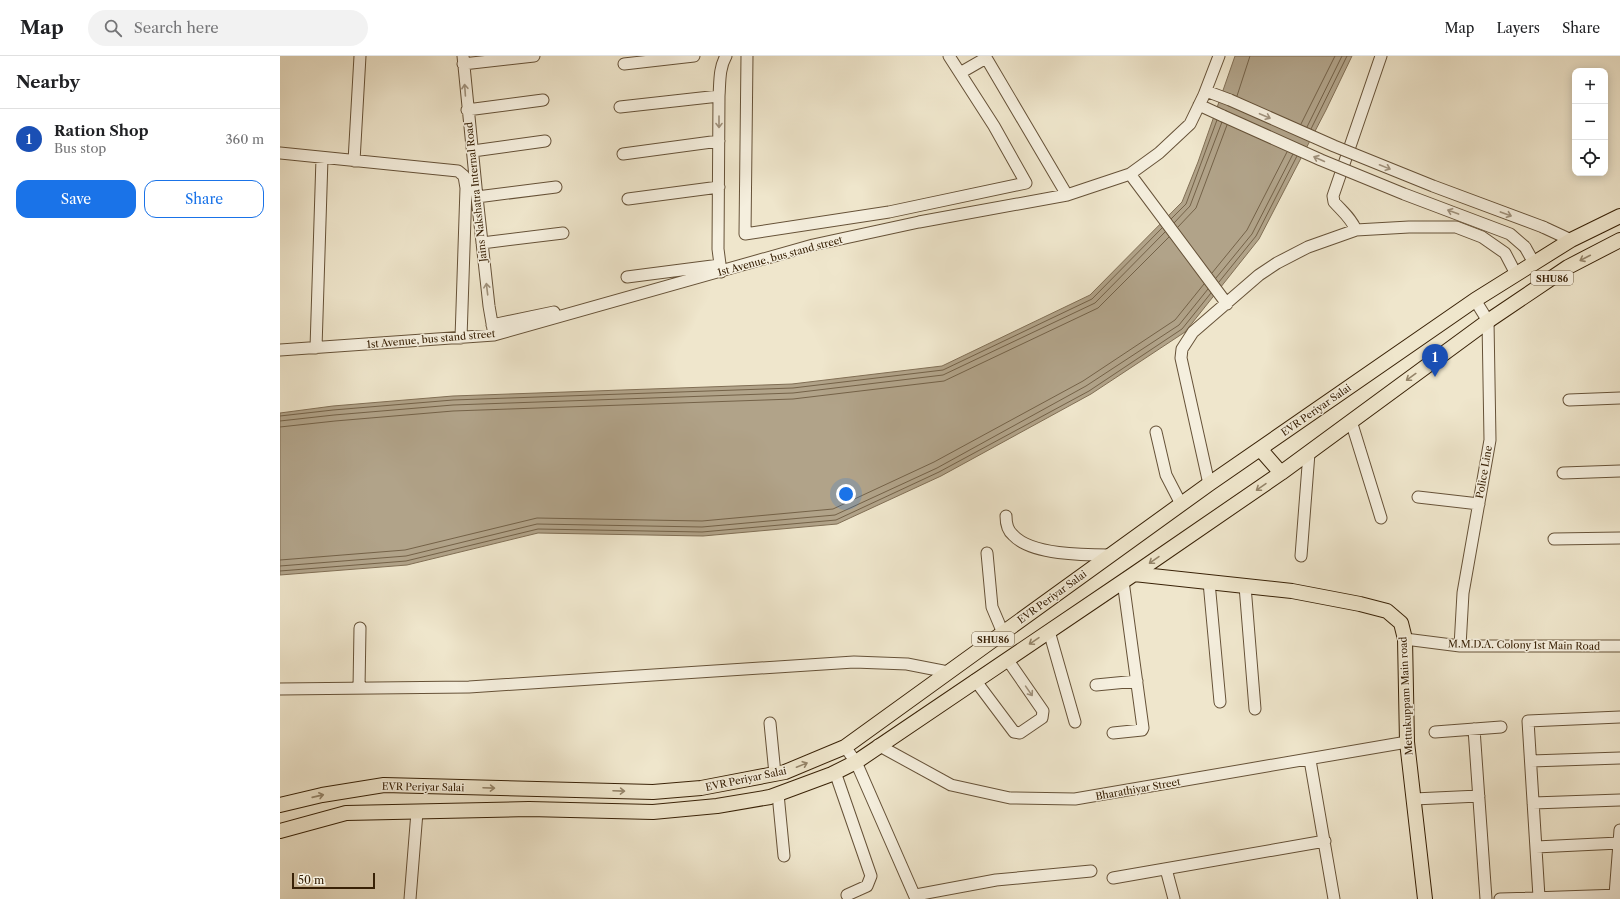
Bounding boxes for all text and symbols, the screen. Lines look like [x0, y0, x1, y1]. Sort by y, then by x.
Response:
search box [88, 10, 368, 46]
text: Map [20, 16, 64, 39]
icon: search [102, 17, 124, 39]
text: Search here [134, 18, 219, 37]
text: Map [1444, 19, 1474, 37]
text: Layers [1496, 19, 1540, 37]
text: Share [1562, 19, 1600, 37]
map controls [1572, 68, 1608, 176]
button: + [1572, 68, 1608, 104]
text: Nearby [16, 72, 80, 92]
one-way arrow [462, 84, 469, 97]
button: − [1572, 104, 1608, 140]
one-way arrow [1259, 113, 1271, 120]
one-way arrow [715, 115, 723, 128]
text: Ration Shop [54, 121, 149, 140]
street label: Jains Nakshatra Internal Road [462, 121, 490, 265]
text: 1 [26, 131, 32, 147]
text: 360 m [225, 131, 264, 147]
text: Bus stop [54, 140, 106, 156]
button: locate [1572, 140, 1608, 176]
one-way arrow [1313, 155, 1325, 162]
one-way arrow [1378, 164, 1390, 171]
button: Save [16, 180, 136, 218]
button: Share [144, 180, 264, 218]
one-way arrow [1447, 208, 1459, 216]
one-way arrow [1500, 210, 1512, 218]
street label: 1st Avenue, bus stand street [716, 233, 844, 279]
one-way arrow [1580, 255, 1592, 262]
road number: SHU86 [1531, 271, 1573, 285]
one-way arrow [484, 283, 491, 296]
street label: 1st Avenue, bus stand street [366, 327, 496, 351]
pin: 1 [1422, 344, 1448, 377]
one-way arrow [1406, 373, 1417, 381]
street label: EVR Periyar Salai [1278, 381, 1354, 439]
street label: Police Line [1473, 444, 1495, 499]
one-way arrow [1256, 483, 1267, 491]
your location [836, 484, 856, 504]
one-way arrow [1149, 556, 1160, 564]
street label: EVR Periyar Salai [1015, 567, 1089, 627]
road number: SHU86 [972, 632, 1014, 646]
one-way arrow [1029, 636, 1040, 645]
street label: Mettukuppam Main road [1396, 636, 1416, 756]
street label: M.M.D.A. Colony 1st Main Road [1448, 637, 1600, 653]
one-way arrow [1025, 685, 1033, 696]
one-way arrow [795, 761, 807, 769]
street label: EVR Periyar Salai [704, 764, 788, 794]
street label: Bharathiyar Street [1094, 775, 1182, 803]
street label: EVR Periyar Salai [382, 780, 464, 794]
one-way arrow [482, 784, 495, 792]
one-way arrow [612, 787, 625, 795]
one-way arrow [311, 792, 324, 800]
scale bar [292, 871, 375, 890]
text: 50 m [298, 873, 324, 887]

